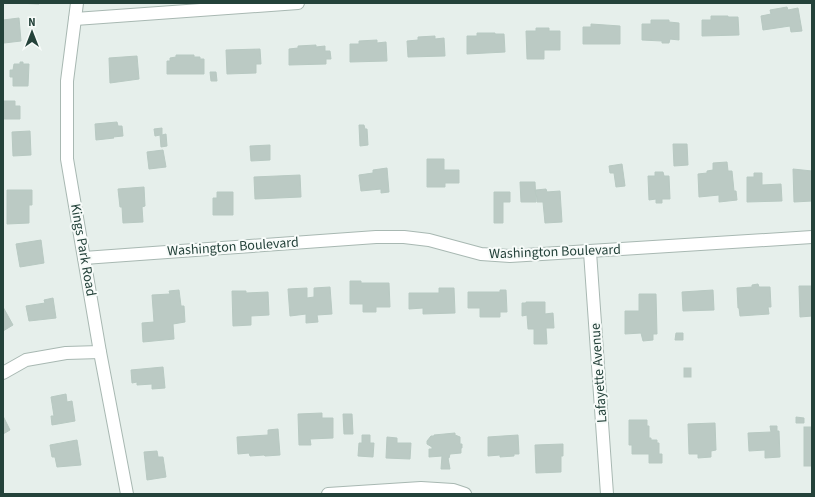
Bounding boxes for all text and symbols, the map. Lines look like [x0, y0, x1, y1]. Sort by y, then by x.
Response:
north arrow [12, 12, 52, 52]
text: N [28, 15, 36, 30]
street label: Kings Park Road [65, 202, 101, 298]
street label: Washington Boulevard [167, 232, 299, 262]
street label: Washington Boulevard [489, 240, 621, 264]
street label: Lafayette Avenue [586, 322, 612, 424]

